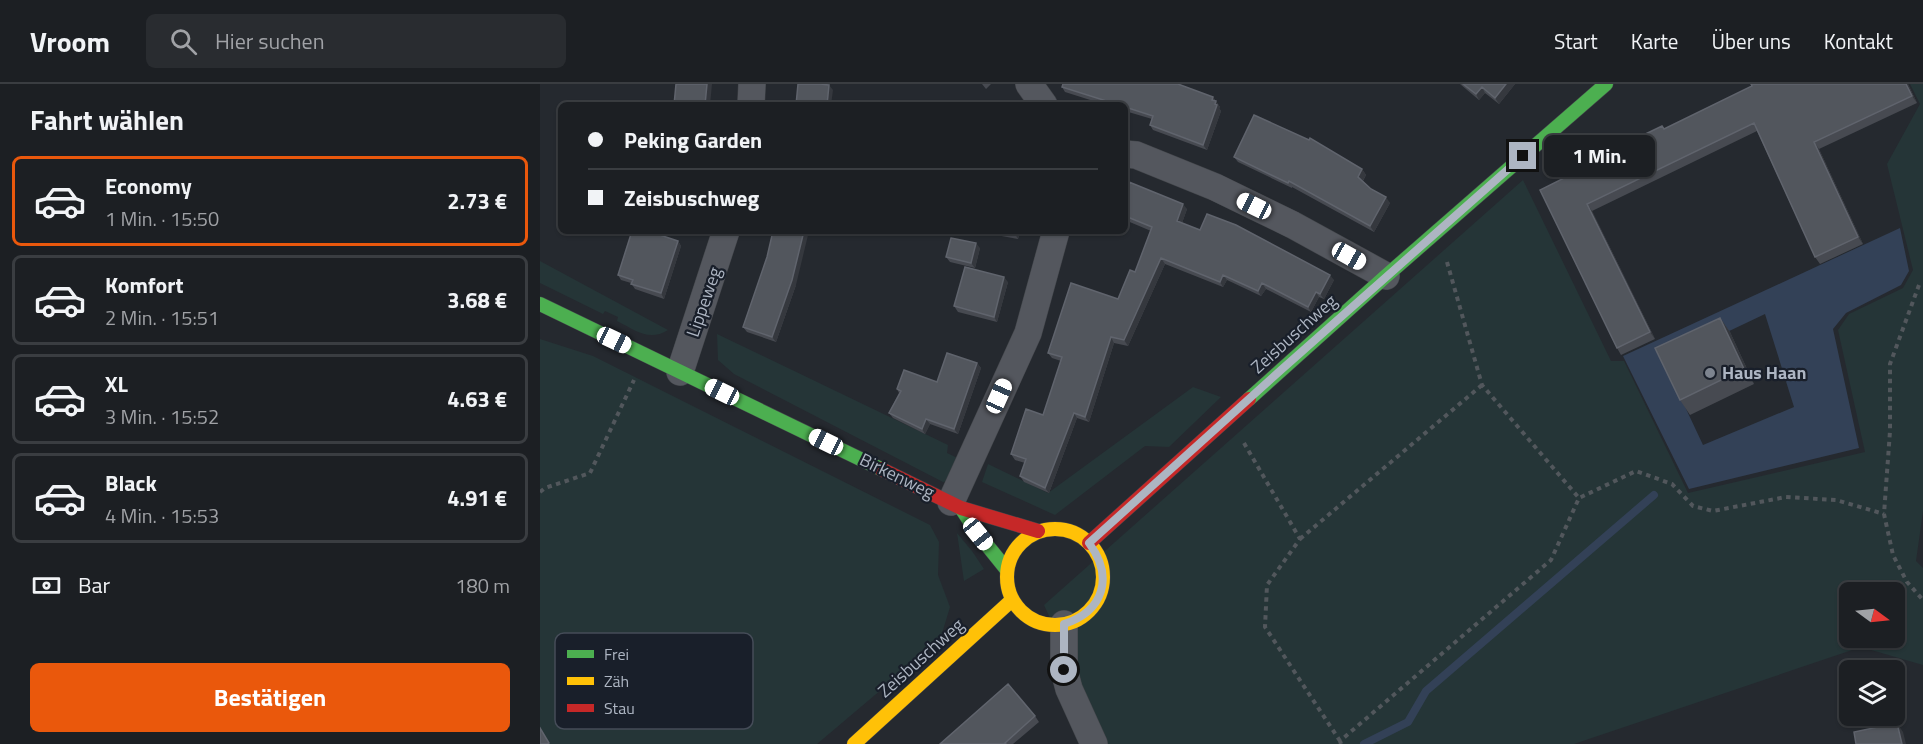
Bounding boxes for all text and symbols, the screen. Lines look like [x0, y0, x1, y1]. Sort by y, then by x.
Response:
search box [146, 14, 566, 68]
text: Vroom [30, 20, 110, 63]
text: Hier suchen [215, 24, 324, 58]
icon: search [167, 25, 200, 58]
text: Start [1554, 25, 1598, 57]
text: Karte [1631, 25, 1678, 57]
text: Über uns [1711, 25, 1791, 57]
text: Kontakt [1824, 25, 1893, 57]
text: Fahrt wählen [30, 99, 184, 140]
text: Peking Garden [624, 123, 762, 157]
callout: 1 Min. [1544, 135, 1655, 177]
text: 1 Min. [1572, 140, 1627, 171]
route end [1509, 142, 1536, 169]
text: Economy [105, 169, 192, 203]
icon: car [33, 174, 87, 228]
text: Zeisbuschweg [624, 181, 759, 215]
text: 2.73 € [447, 184, 507, 218]
car [1234, 190, 1274, 222]
text: 1 Min. · 15:50 [105, 203, 219, 234]
car [1329, 239, 1369, 273]
street label: Lippeweg [679, 263, 728, 341]
text: Komfort [105, 268, 184, 302]
icon: car [33, 273, 87, 327]
text: 3.68 € [447, 283, 507, 317]
street label: Zeisbuschweg [1245, 288, 1343, 380]
text: 2 Min. · 15:51 [105, 302, 219, 333]
car [594, 324, 634, 356]
place label: Haus Haan [1722, 359, 1806, 386]
marker: Haus Haan [1703, 366, 1717, 380]
text: XL [105, 367, 128, 401]
icon: car [33, 372, 87, 426]
car [702, 376, 742, 408]
car [983, 376, 1015, 416]
text: 4.63 € [447, 382, 507, 416]
text: 3 Min. · 15:52 [105, 401, 219, 432]
car [806, 426, 846, 458]
street label: Birkenweg [855, 446, 939, 505]
text: Black [105, 466, 157, 500]
icon: car [33, 471, 87, 525]
text: 4.91 € [447, 481, 507, 515]
text: 4 Min. · 15:53 [105, 500, 219, 531]
car [960, 514, 996, 554]
text: Bar [78, 568, 110, 602]
icon: cash [30, 569, 63, 602]
text: 180 m [455, 570, 510, 601]
north arrow [1839, 582, 1905, 648]
map controls [1839, 582, 1905, 726]
street label: Zeisbuschweg [872, 612, 970, 704]
legend [555, 633, 753, 729]
text: Frei [604, 642, 629, 666]
route start [1050, 656, 1077, 683]
button: layers [1839, 660, 1905, 726]
button: Bestätigen [30, 663, 510, 732]
text: Zäh [604, 669, 629, 693]
text: Stau [604, 696, 635, 720]

